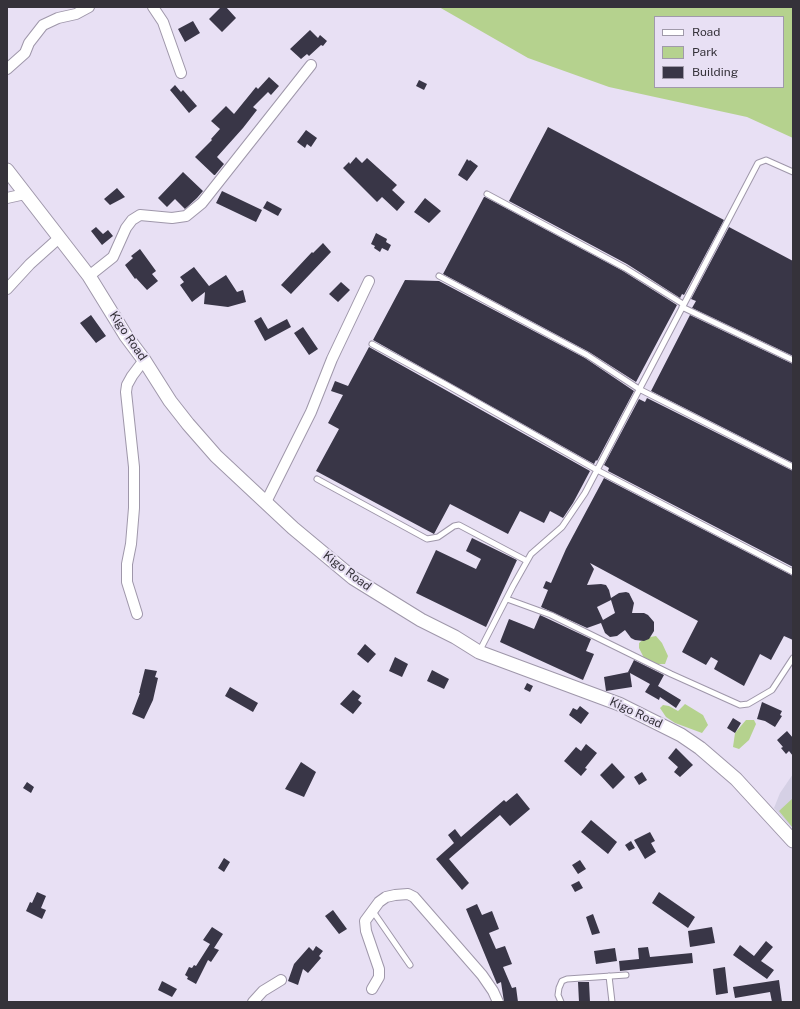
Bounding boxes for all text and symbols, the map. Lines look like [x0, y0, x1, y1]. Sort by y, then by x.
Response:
legend [654, 16, 784, 88]
text: Road [692, 25, 720, 39]
text: Park [692, 45, 718, 59]
text: Building [692, 65, 738, 79]
street label: Kigo Road [106, 309, 150, 363]
street label: Kigo Road [320, 548, 374, 594]
street label: Kigo Road [607, 695, 665, 731]

